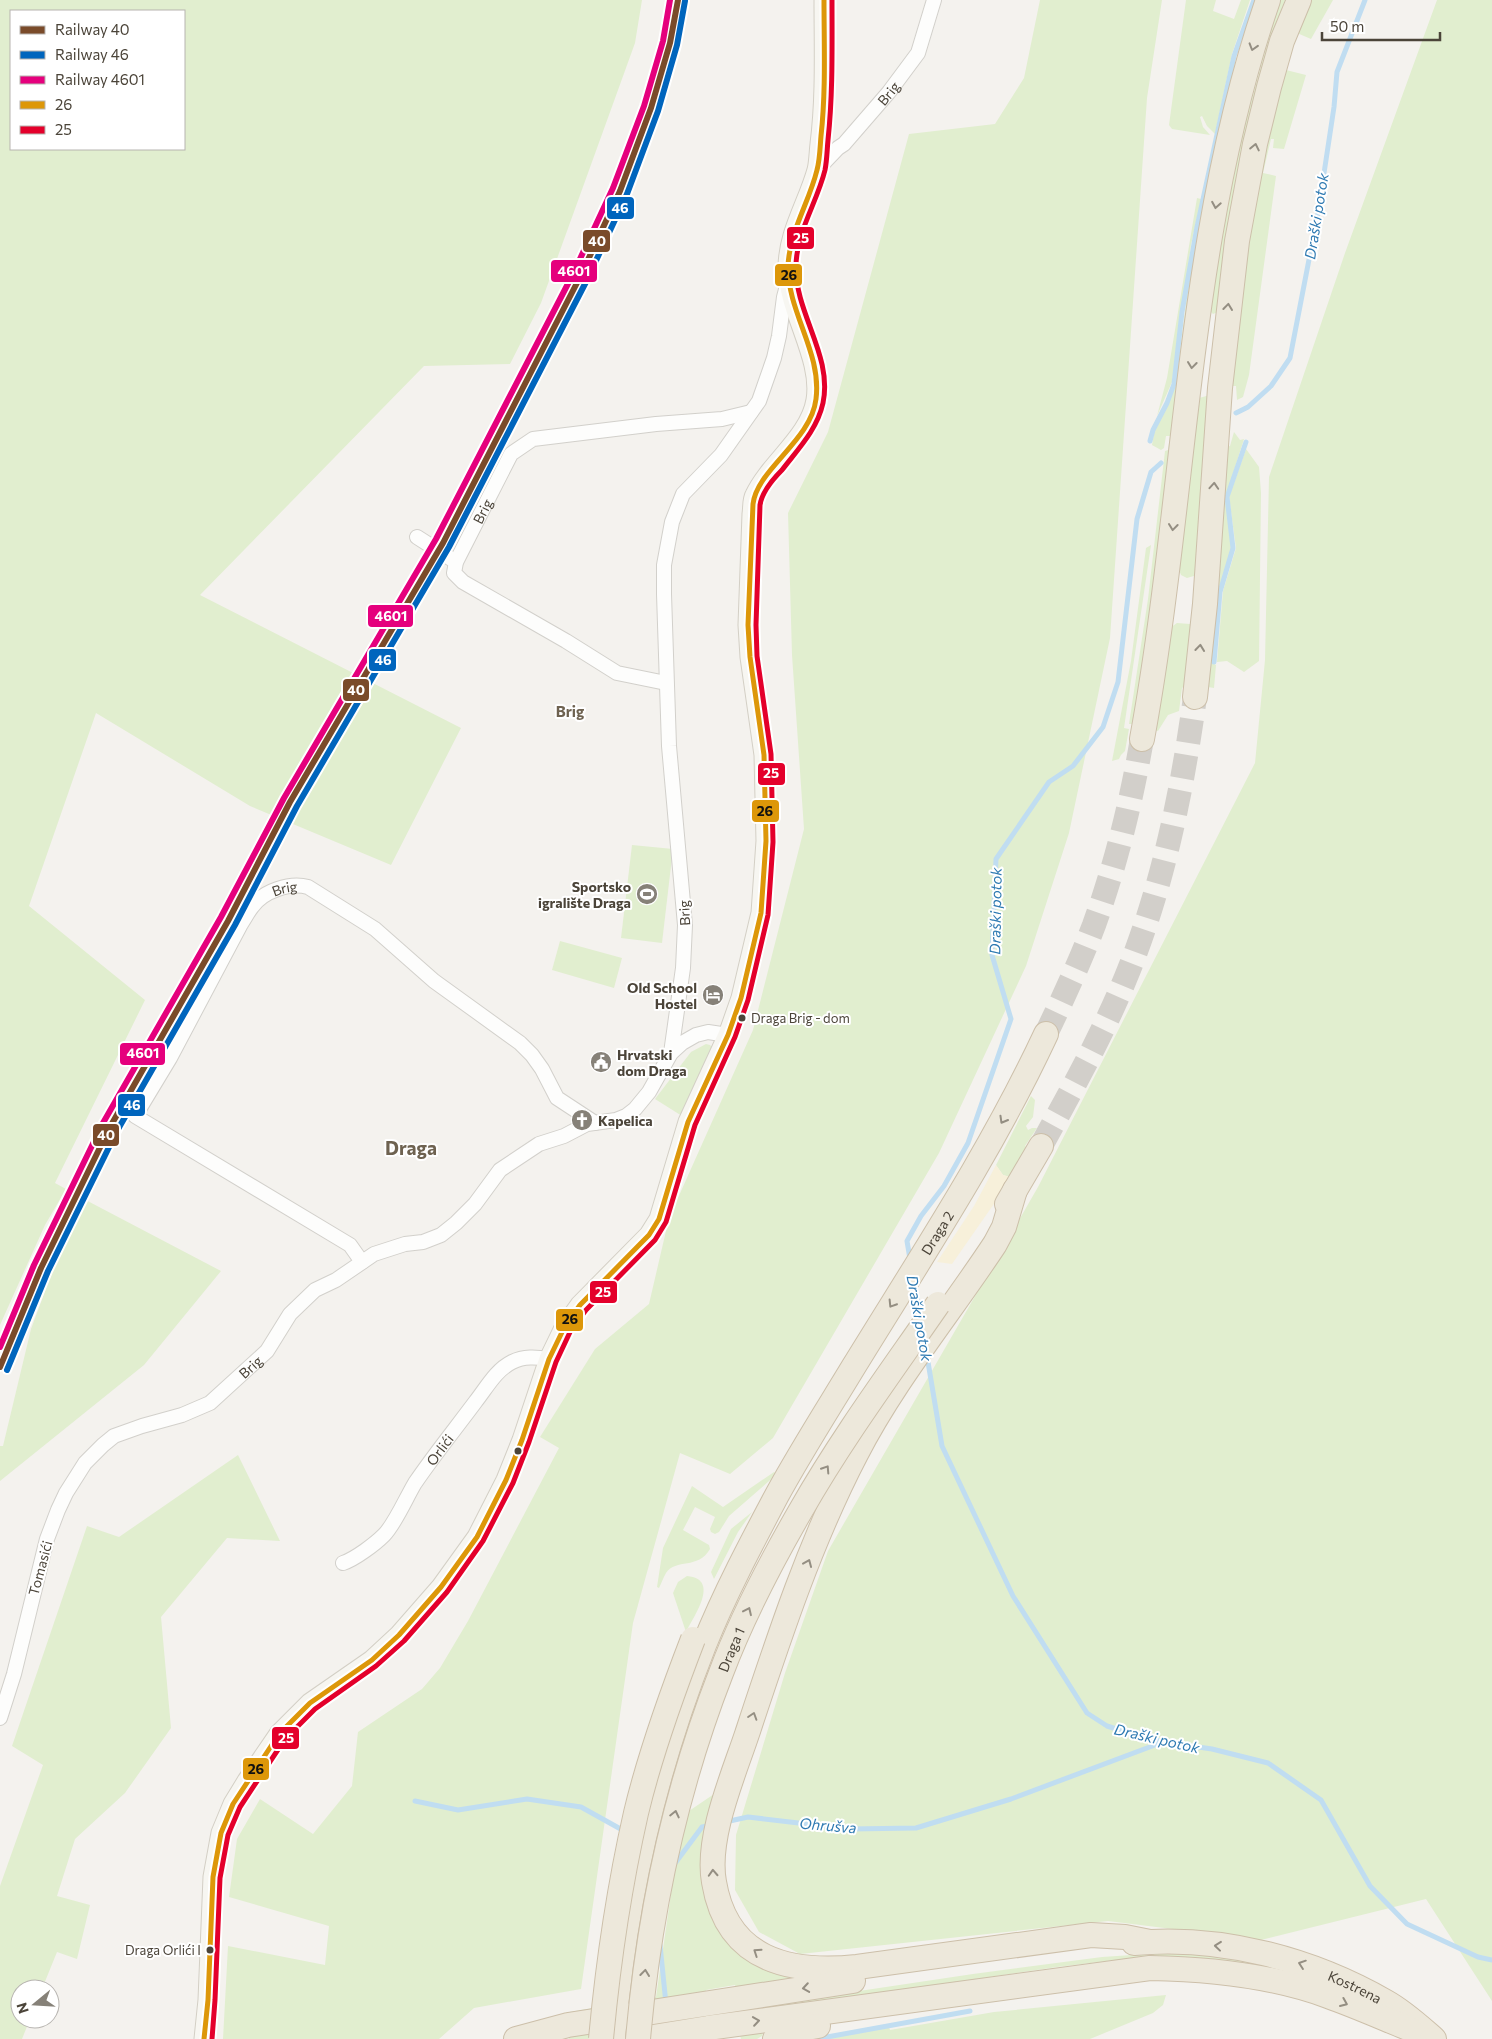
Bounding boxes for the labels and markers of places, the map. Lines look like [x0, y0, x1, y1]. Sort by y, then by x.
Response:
place label: Sportsko igralište Draga [538, 878, 631, 911]
sports icon: Sportsko igralište Draga [635, 882, 659, 906]
place label: Old School Hostel [627, 979, 697, 1012]
hotel icon: Old School Hostel [701, 983, 725, 1007]
place label: Draga Brig - dom [751, 1010, 850, 1026]
marker: Draga Brig - dom [737, 1013, 747, 1023]
place label: Hrvatski dom Draga [617, 1046, 687, 1079]
public building icon: Hrvatski dom Draga [589, 1050, 613, 1074]
church icon: Kapelica [570, 1108, 594, 1132]
place label: Kapelica [598, 1112, 653, 1129]
unlabelled marker [513, 1446, 523, 1456]
place label: Draga Orlići I [125, 1942, 201, 1958]
marker: Draga Orlići I [205, 1945, 215, 1955]

